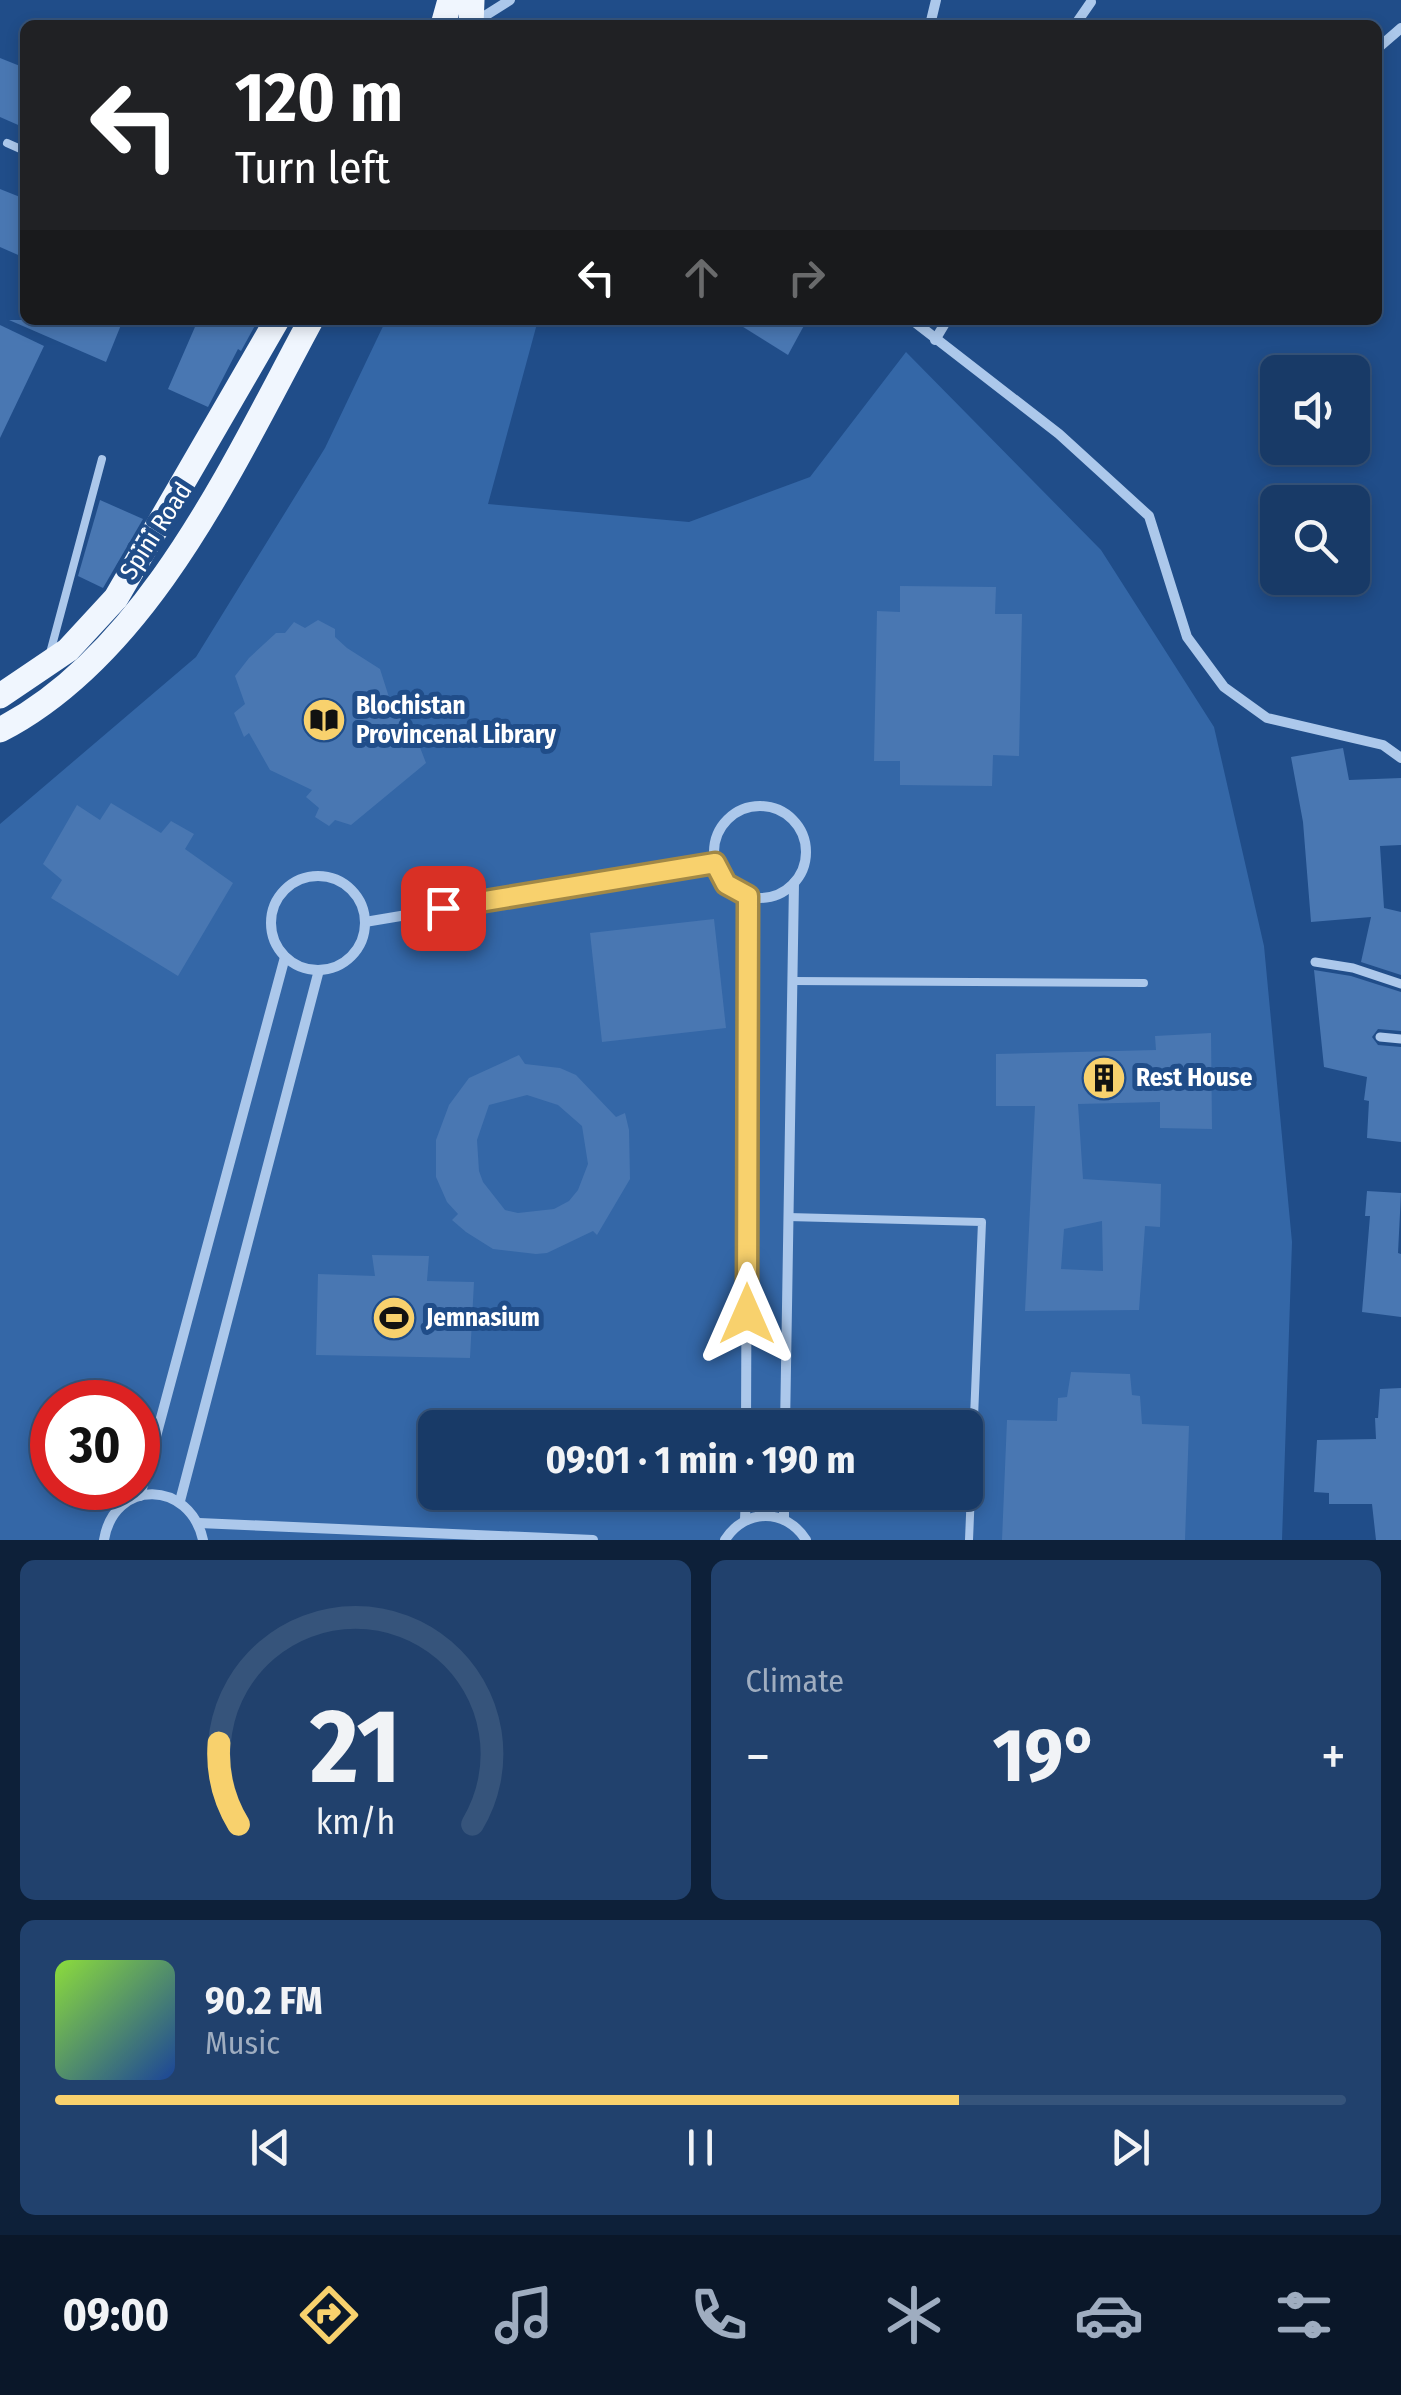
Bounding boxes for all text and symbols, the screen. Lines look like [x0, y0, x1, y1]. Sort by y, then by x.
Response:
text: 120 m [235, 56, 403, 140]
icon: left [70, 60, 200, 190]
text: Turn left [235, 141, 390, 195]
icon: left [569, 250, 624, 305]
icon: ahead [674, 250, 729, 305]
icon: right [779, 250, 834, 305]
map controls [1260, 355, 1370, 595]
button: sound [1260, 355, 1370, 465]
street label: Spini Road [114, 477, 198, 585]
button: search [1260, 485, 1370, 595]
place label: Blochistan Provincenal Library [356, 691, 557, 750]
library icon: Blochistan Provincenal Library [301, 697, 347, 743]
pin [401, 866, 486, 951]
icon: arrive [416, 881, 471, 936]
building icon: Rest House [1081, 1055, 1127, 1101]
place label: Rest House [1136, 1063, 1253, 1093]
position arrow [695, 1262, 799, 1366]
sports icon: Jemnasium [371, 1295, 417, 1341]
place label: Jemnasium [425, 1303, 540, 1333]
speed limit sign: 30 [30, 1380, 160, 1510]
text: 09:01 · 1 min · 190 m [546, 1437, 855, 1483]
text: Climate [746, 1662, 844, 1700]
text: 21 [309, 1685, 400, 1810]
text: 19° [993, 1711, 1098, 1801]
text: − [746, 1724, 770, 1790]
text: + [1321, 1724, 1346, 1790]
text: km/h [315, 1801, 395, 1843]
text: 90.2 FM [205, 1978, 323, 2024]
text: Music [205, 2024, 280, 2062]
icon: previous [243, 2120, 298, 2175]
icon: pause [673, 2120, 728, 2175]
icon: next [1103, 2120, 1158, 2175]
icon: directions [294, 2280, 364, 2350]
icon: music [489, 2280, 559, 2350]
icon: phone [684, 2280, 754, 2350]
icon: climate [879, 2280, 949, 2350]
icon: car [1074, 2280, 1144, 2350]
icon: filters [1269, 2280, 1339, 2350]
text: 09:00 [62, 2288, 169, 2342]

